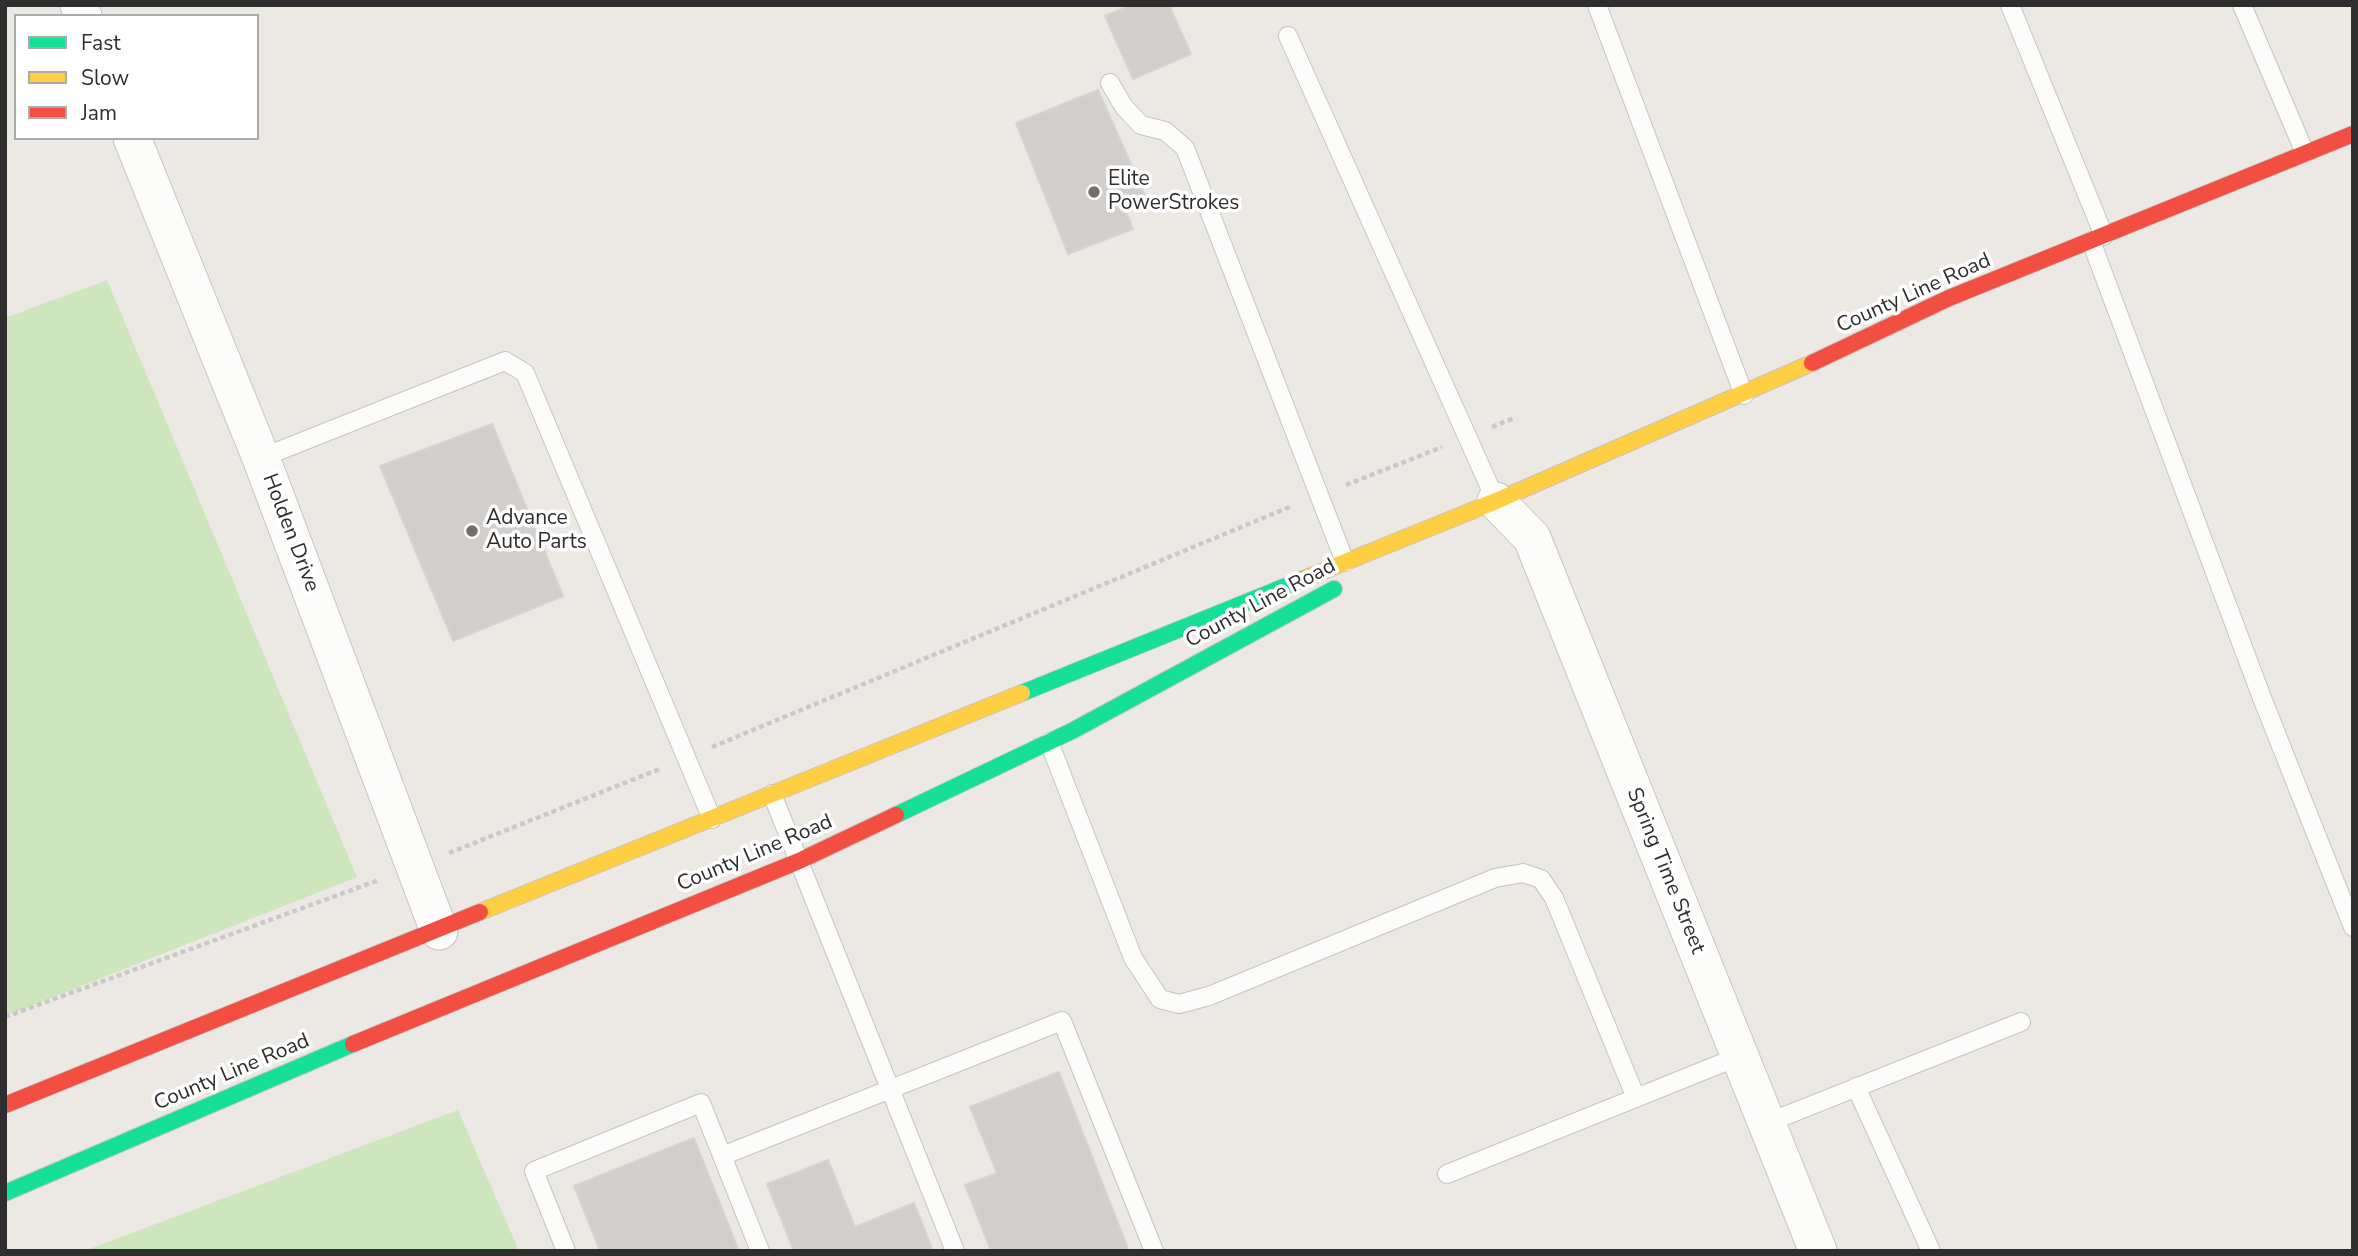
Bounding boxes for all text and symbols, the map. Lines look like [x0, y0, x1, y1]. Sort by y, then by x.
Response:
legend [14, 14, 259, 140]
text: Fast [81, 29, 121, 57]
text: Slow [81, 64, 129, 92]
text: Jam [81, 99, 117, 127]
place label: Elite PowerStrokes [1108, 167, 1239, 217]
marker: Elite PowerStrokes [1086, 184, 1102, 200]
street label: County Line Road [1833, 249, 1995, 339]
street label: Holden Drive [256, 470, 324, 596]
place label: Advance Auto Parts [486, 506, 587, 556]
marker: Advance Auto Parts [464, 523, 480, 539]
street label: County Line Road [1182, 554, 1340, 654]
street label: Spring Time Street [1620, 784, 1710, 958]
street label: County Line Road [674, 810, 836, 898]
street label: County Line Road [151, 1029, 313, 1117]

